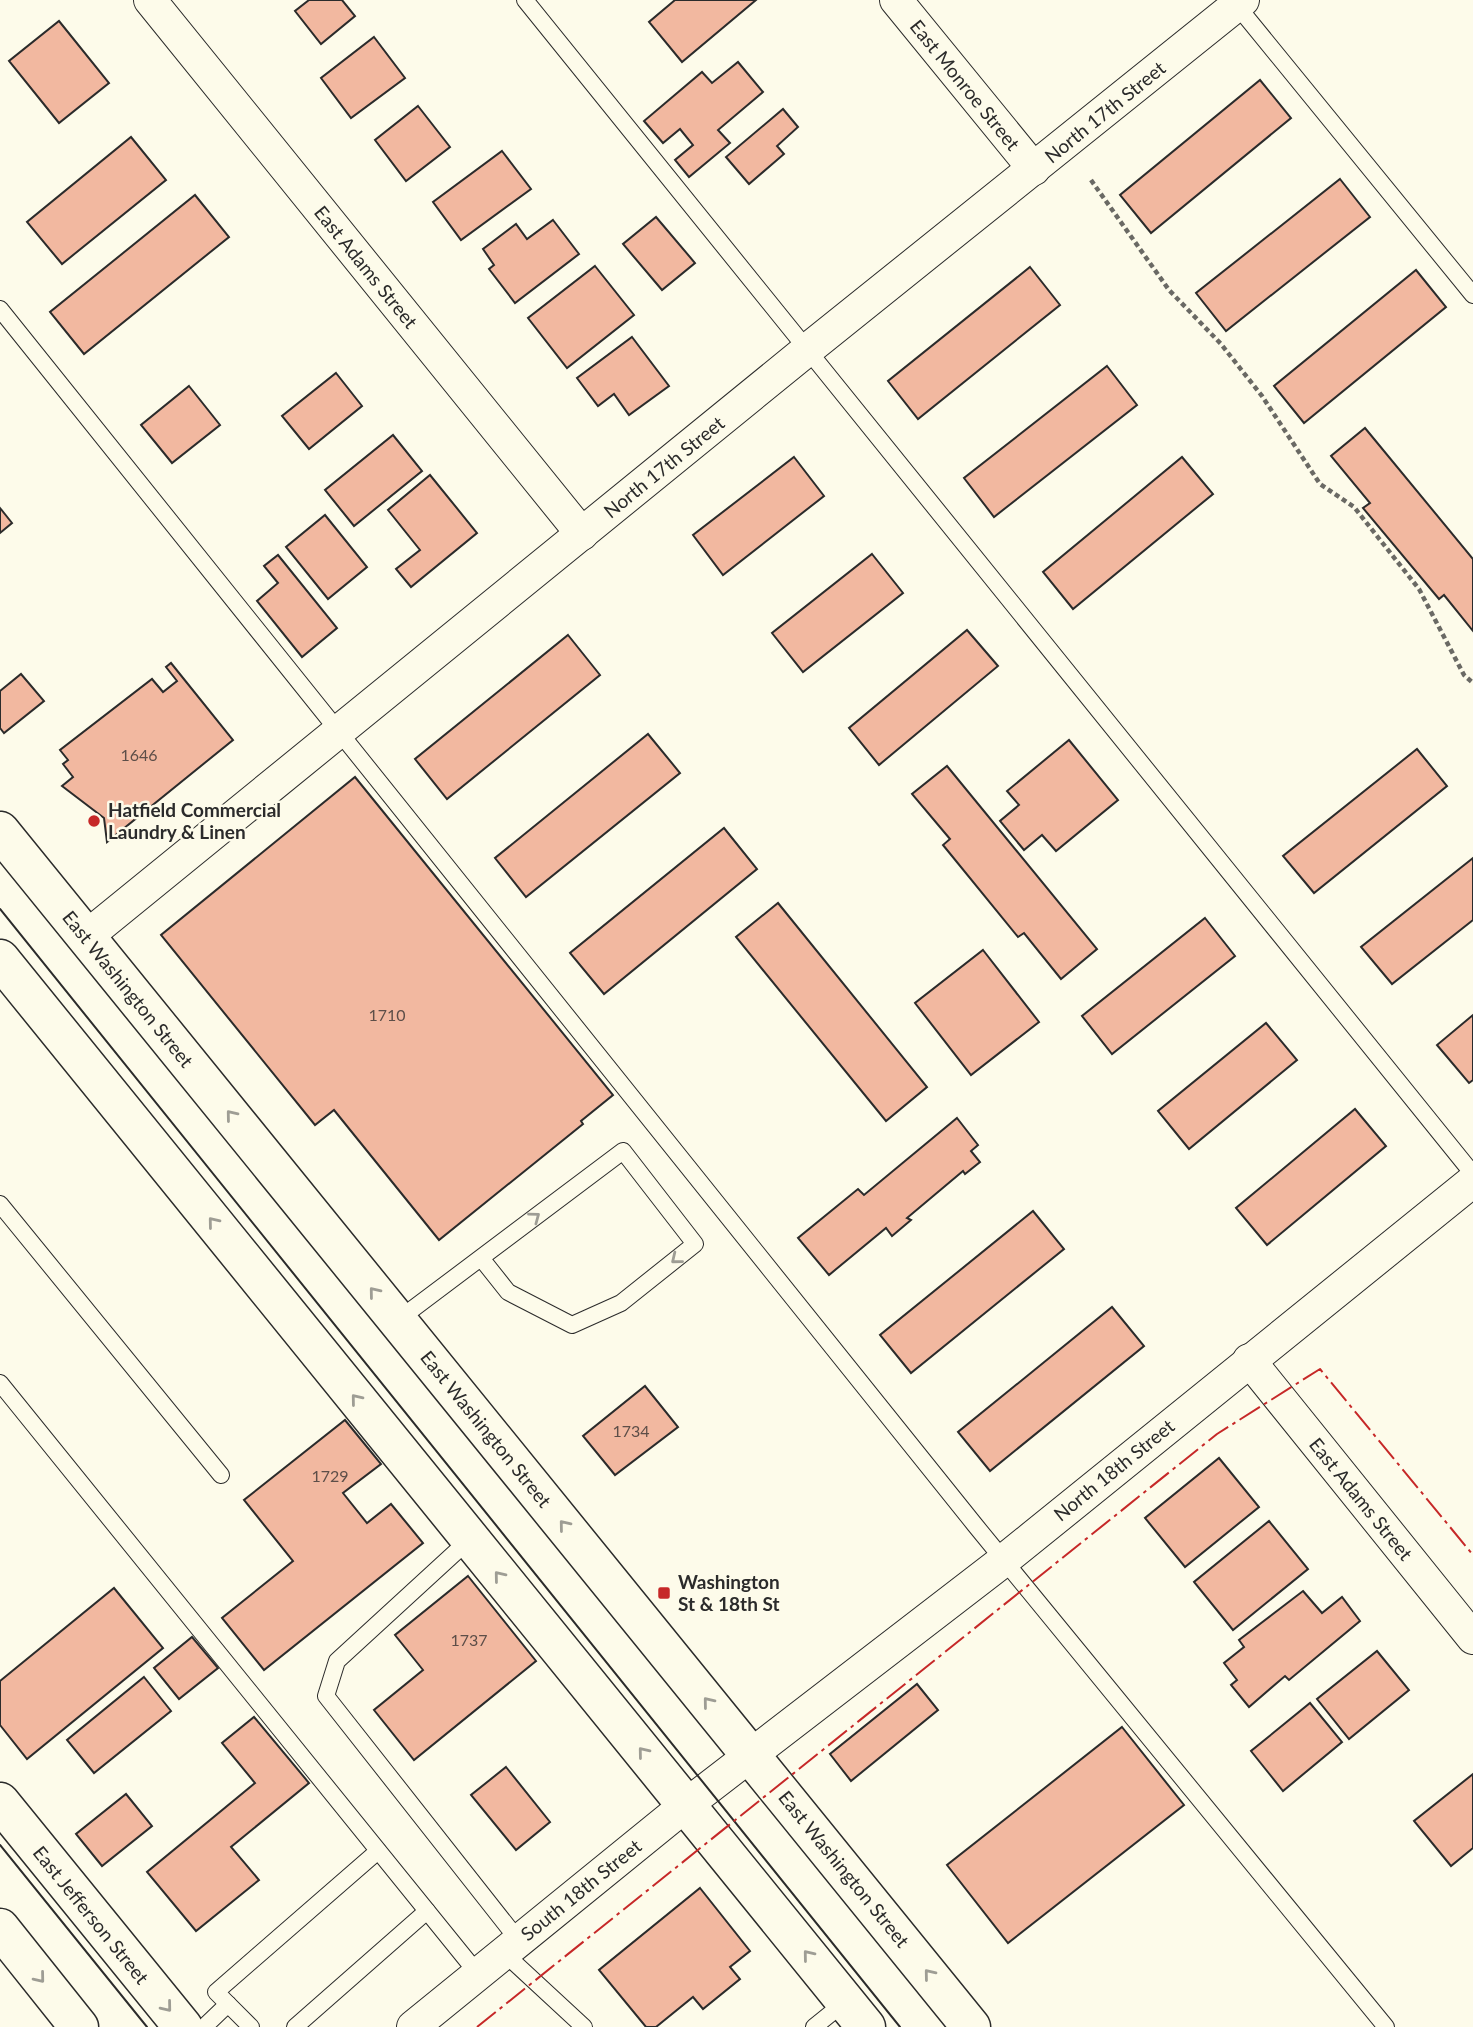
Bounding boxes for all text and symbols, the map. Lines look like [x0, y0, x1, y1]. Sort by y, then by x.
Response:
street label: East Monroe Street [906, 15, 1025, 155]
street label: North 17th Street [1040, 56, 1170, 167]
street label: East Adams Street [310, 201, 423, 333]
street label: North 17th Street [599, 411, 729, 522]
house number: 1646 [120, 745, 158, 764]
place label: Hatfield Commercial Laundry & Linen [108, 798, 281, 843]
marker: Hatfield Commercial Laundry & Linen [86, 813, 102, 829]
street label: East Washington Street [58, 906, 199, 1072]
house number: 1710 [368, 1005, 406, 1024]
one-way arrow [227, 1111, 239, 1124]
one-way arrow [527, 1213, 540, 1225]
one-way arrow [209, 1218, 221, 1231]
one-way arrow [672, 1251, 685, 1263]
one-way arrow [370, 1287, 383, 1299]
street label: East Washington Street [416, 1346, 557, 1512]
one-way arrow [352, 1394, 364, 1407]
street label: North 18th Street [1049, 1414, 1179, 1525]
house number: 1734 [612, 1421, 650, 1440]
street label: East Adams Street [1305, 1433, 1418, 1565]
house number: 1729 [311, 1466, 349, 1485]
one-way arrow [560, 1521, 572, 1534]
place label: Washington St & 18th St [678, 1570, 780, 1615]
one-way arrow [495, 1571, 508, 1583]
marker: Washington St & 18th St [656, 1585, 672, 1601]
house number: 1737 [450, 1630, 488, 1649]
one-way arrow [703, 1697, 716, 1709]
one-way arrow [639, 1747, 652, 1759]
street label: East Washington Street [774, 1786, 915, 1952]
street label: South 18th Street [516, 1834, 646, 1945]
street label: East Jefferson Street [29, 1841, 154, 1989]
one-way arrow [803, 1950, 816, 1962]
one-way arrow [924, 1969, 937, 1981]
one-way arrow [31, 1970, 44, 1982]
one-way arrow [158, 2000, 171, 2012]

